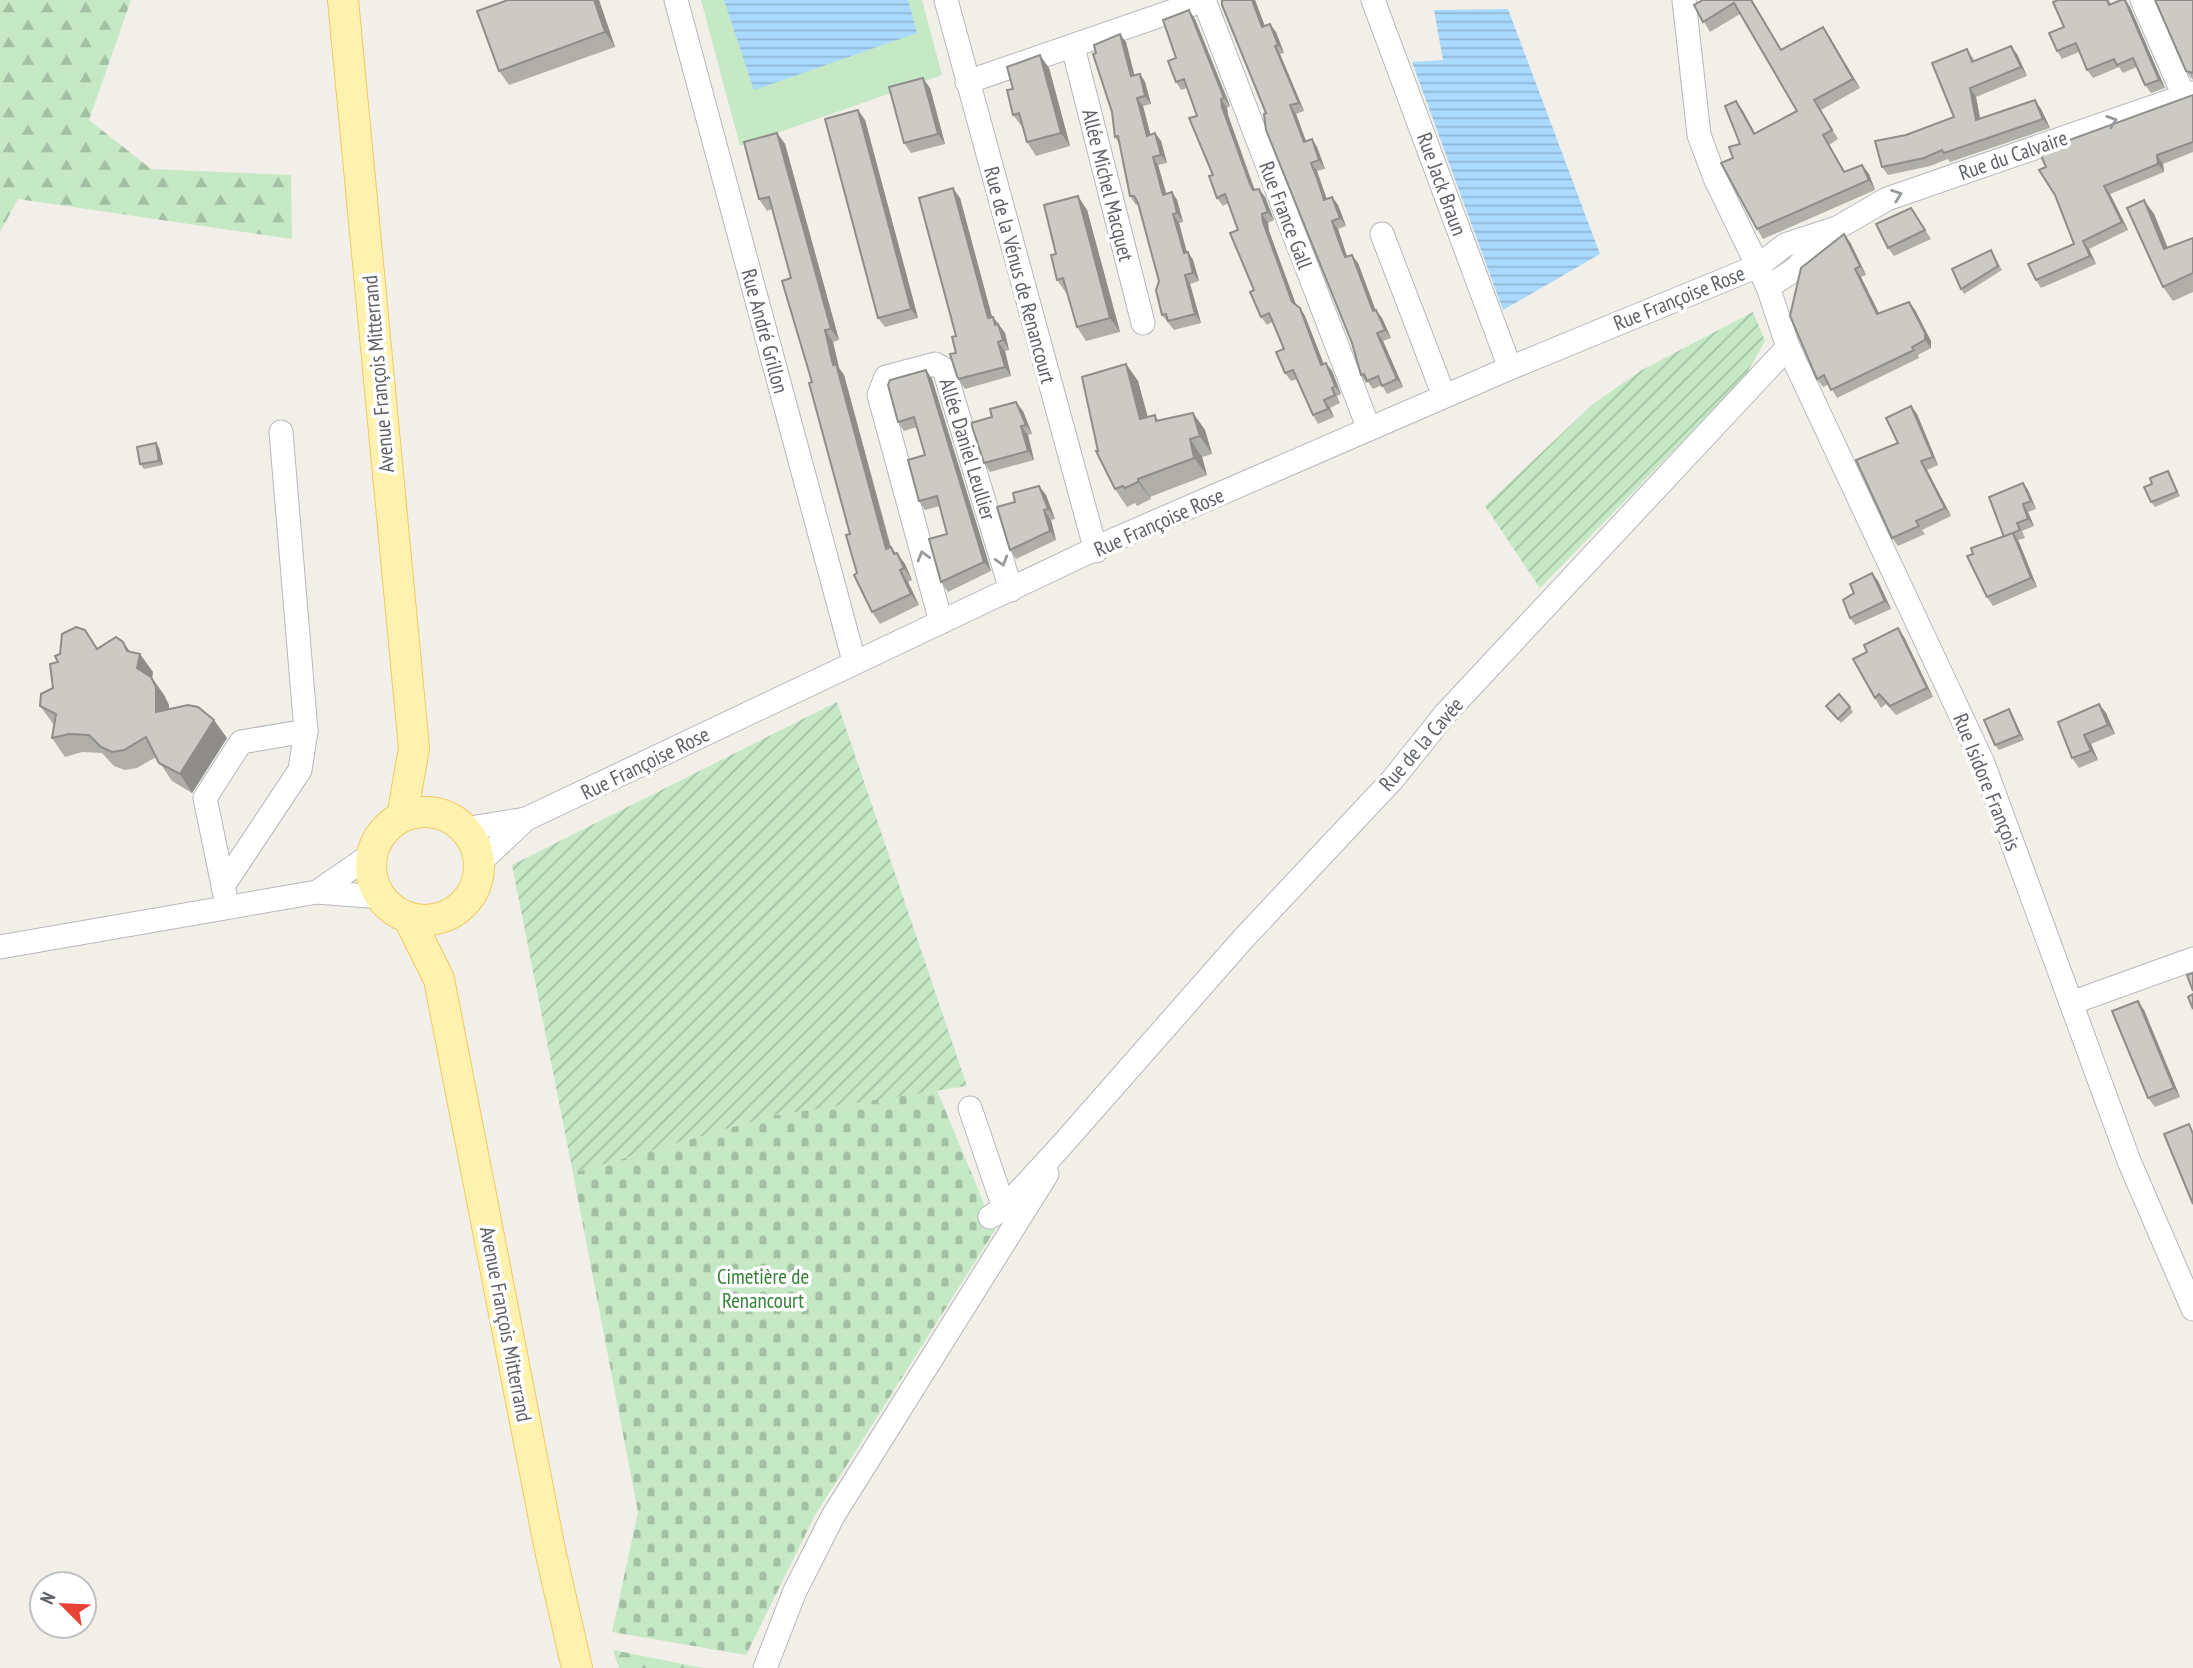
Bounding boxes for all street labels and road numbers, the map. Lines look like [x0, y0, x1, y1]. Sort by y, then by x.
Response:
street label: Allée Michel Macquet [1076, 106, 1140, 264]
street label: Rue du Calvaire [1955, 124, 2071, 186]
street label: Rue Jack Braun [1411, 129, 1473, 239]
street label: Rue France Gall [1253, 157, 1319, 273]
street label: Rue de la Vénus de Renancourt [978, 164, 1062, 387]
street label: Rue Françoise Rose [1609, 259, 1749, 337]
street label: Rue André Grillon [735, 266, 795, 396]
street label: Avenue François Mitterrand [356, 274, 400, 474]
street label: Allée Daniel Leullier [934, 375, 1002, 523]
street label: Rue Françoise Rose [1090, 481, 1228, 563]
street label: Rue de la Cavée [1373, 692, 1469, 796]
street label: Rue Isidore François [1947, 709, 2027, 855]
street label: Rue Françoise Rose [576, 720, 714, 806]
street label: Avenue François Mitterrand [474, 1224, 538, 1424]

